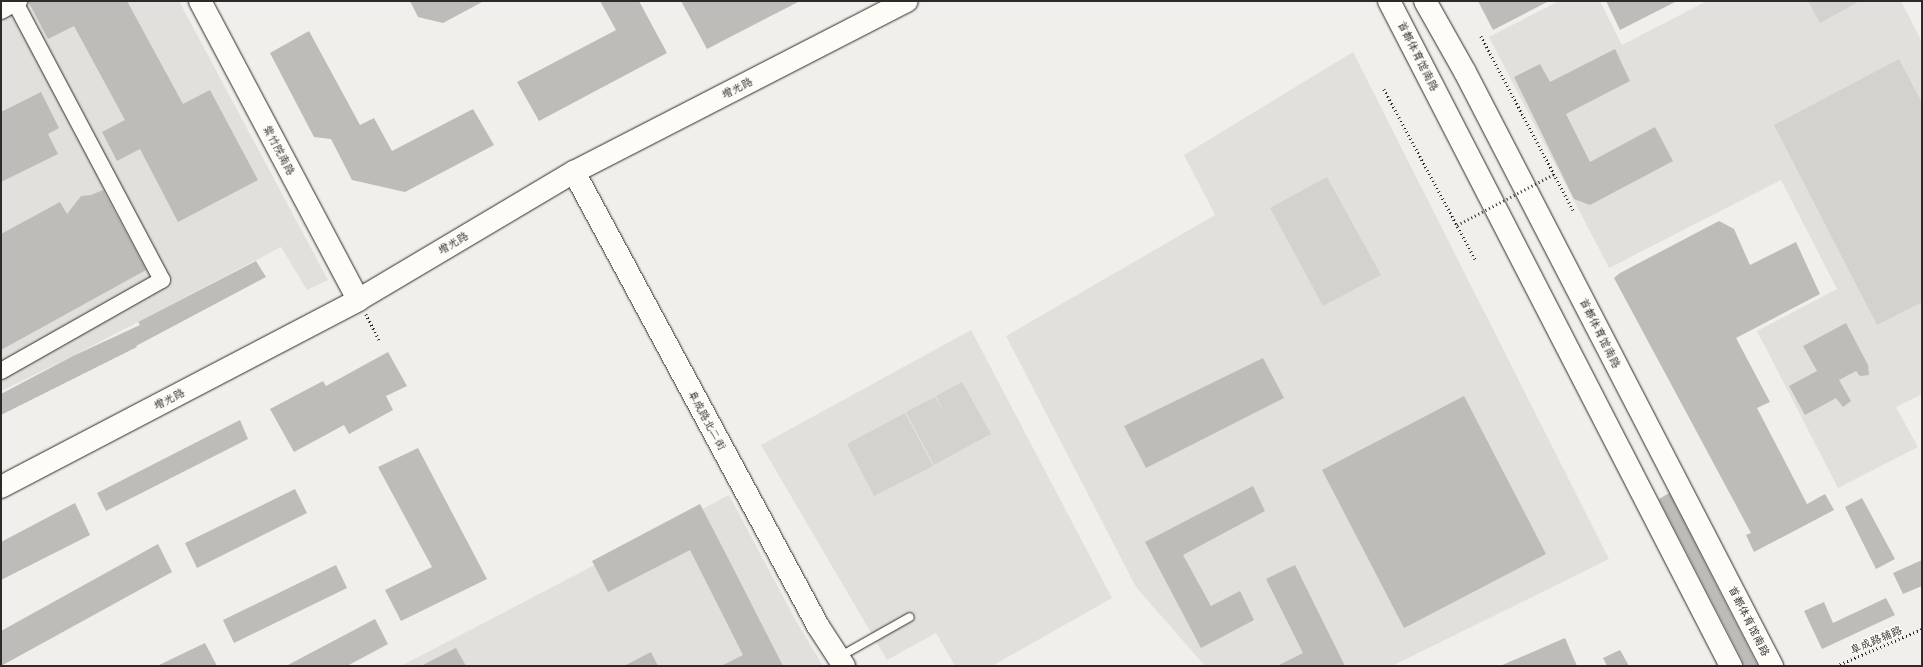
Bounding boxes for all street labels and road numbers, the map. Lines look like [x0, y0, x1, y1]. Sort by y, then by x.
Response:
street label: 首都体育馆南路 [1395, 19, 1441, 93]
street label: 增光路 [719, 75, 755, 101]
street label: 紫竹院南路 [260, 123, 298, 177]
street label: 增光路 [435, 229, 471, 257]
street label: 首都体育馆南路 [1577, 296, 1623, 370]
street label: 增光路 [151, 386, 187, 412]
street label: 阜成路北二街 [685, 388, 729, 452]
street label: 首都体育馆南路 [1726, 584, 1772, 658]
street label: 阜成路辅路 [1848, 623, 1904, 657]

